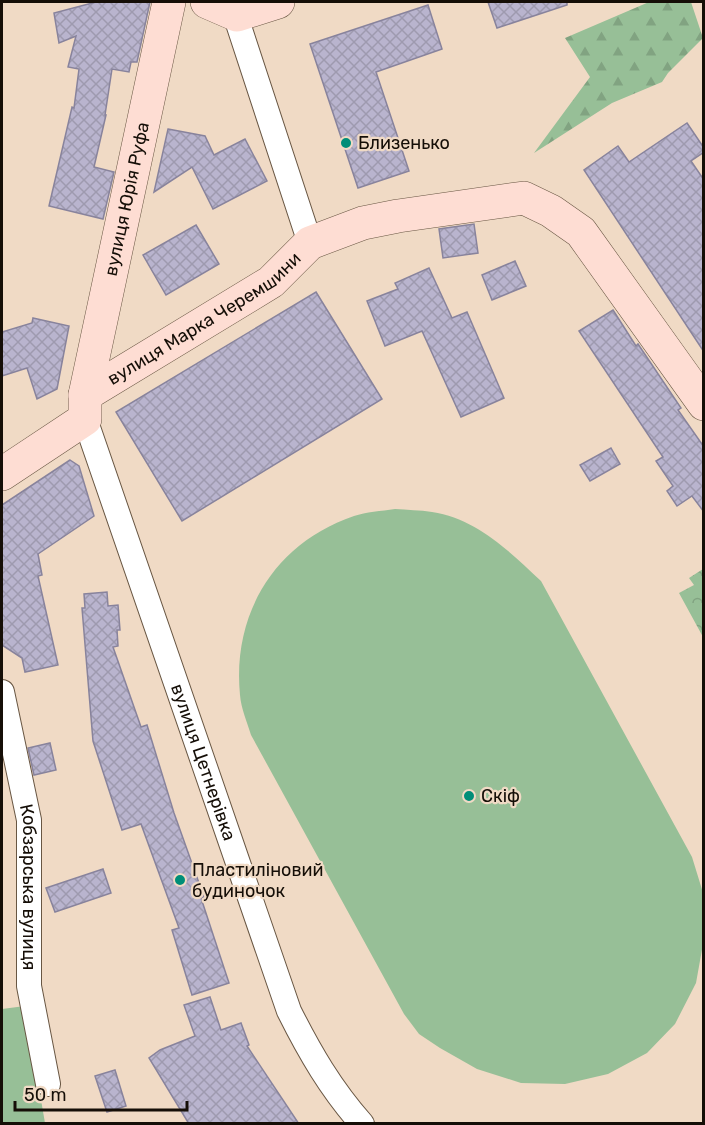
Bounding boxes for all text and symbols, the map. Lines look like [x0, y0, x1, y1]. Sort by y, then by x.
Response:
street label: вулиця Юрія Руфа [100, 120, 154, 278]
place label: Близенько [358, 132, 450, 154]
marker: Близенько [339, 136, 353, 150]
street label: вулиця Марка Черемшини [104, 247, 306, 390]
street label: вулиця Цетнерівка [166, 681, 240, 844]
place label: Скіф [481, 785, 520, 807]
marker: Скіф [462, 789, 476, 803]
street label: Кобзарська вулиця [15, 802, 40, 970]
place label: Пластиліновий будиночок [192, 859, 323, 902]
marker: Пластиліновий будиночок [173, 873, 187, 887]
scale bar [15, 1074, 188, 1112]
text: 50 m [24, 1084, 67, 1106]

